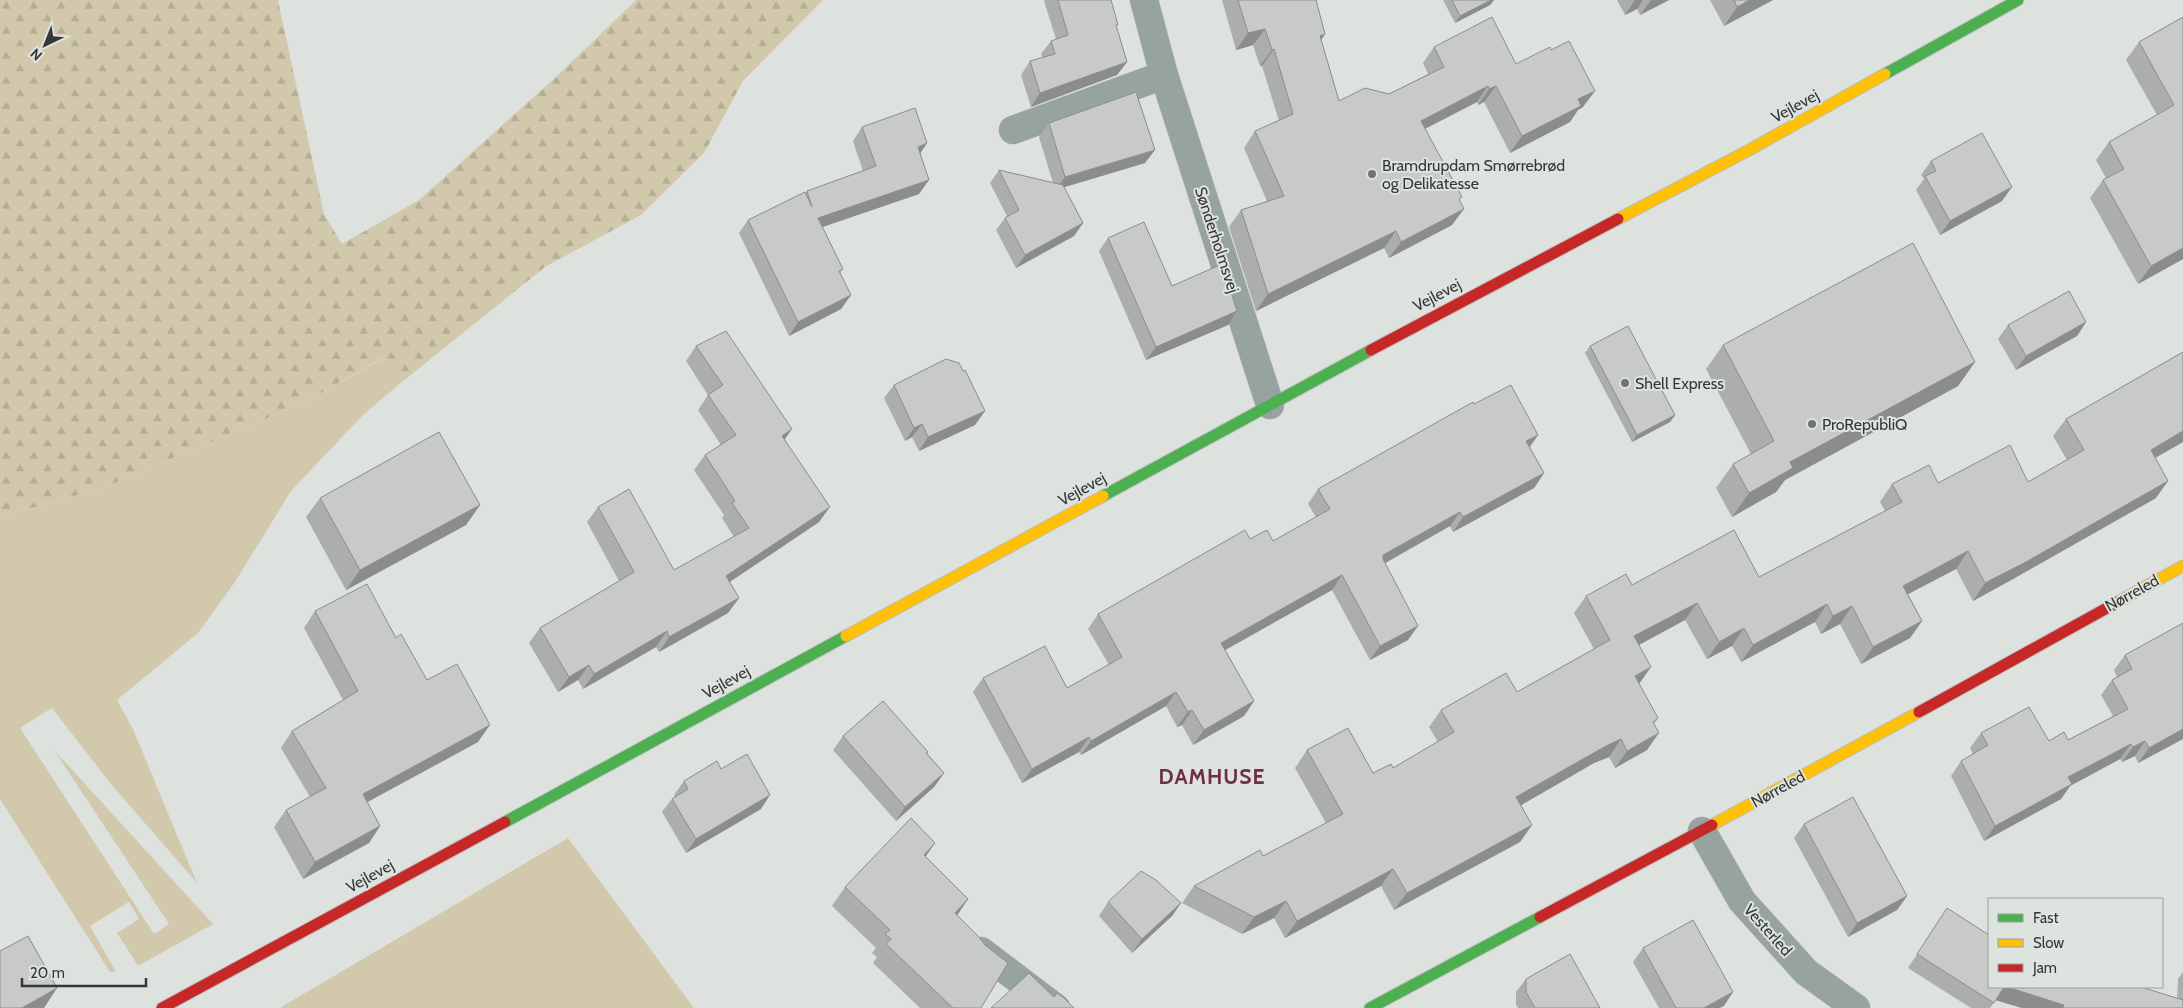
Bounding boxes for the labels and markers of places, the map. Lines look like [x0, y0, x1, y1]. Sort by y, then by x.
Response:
place label: Bramdrupdam Smørrebrød og Delikatesse [1382, 156, 1565, 193]
marker: Bramdrupdam Smørrebrød og Delikatesse [1366, 168, 1378, 180]
place label: Shell Express [1635, 374, 1724, 393]
marker: Shell Express [1619, 377, 1631, 389]
place label: ProRepubliQ [1822, 415, 1907, 434]
marker: ProRepubliQ [1806, 418, 1818, 430]

